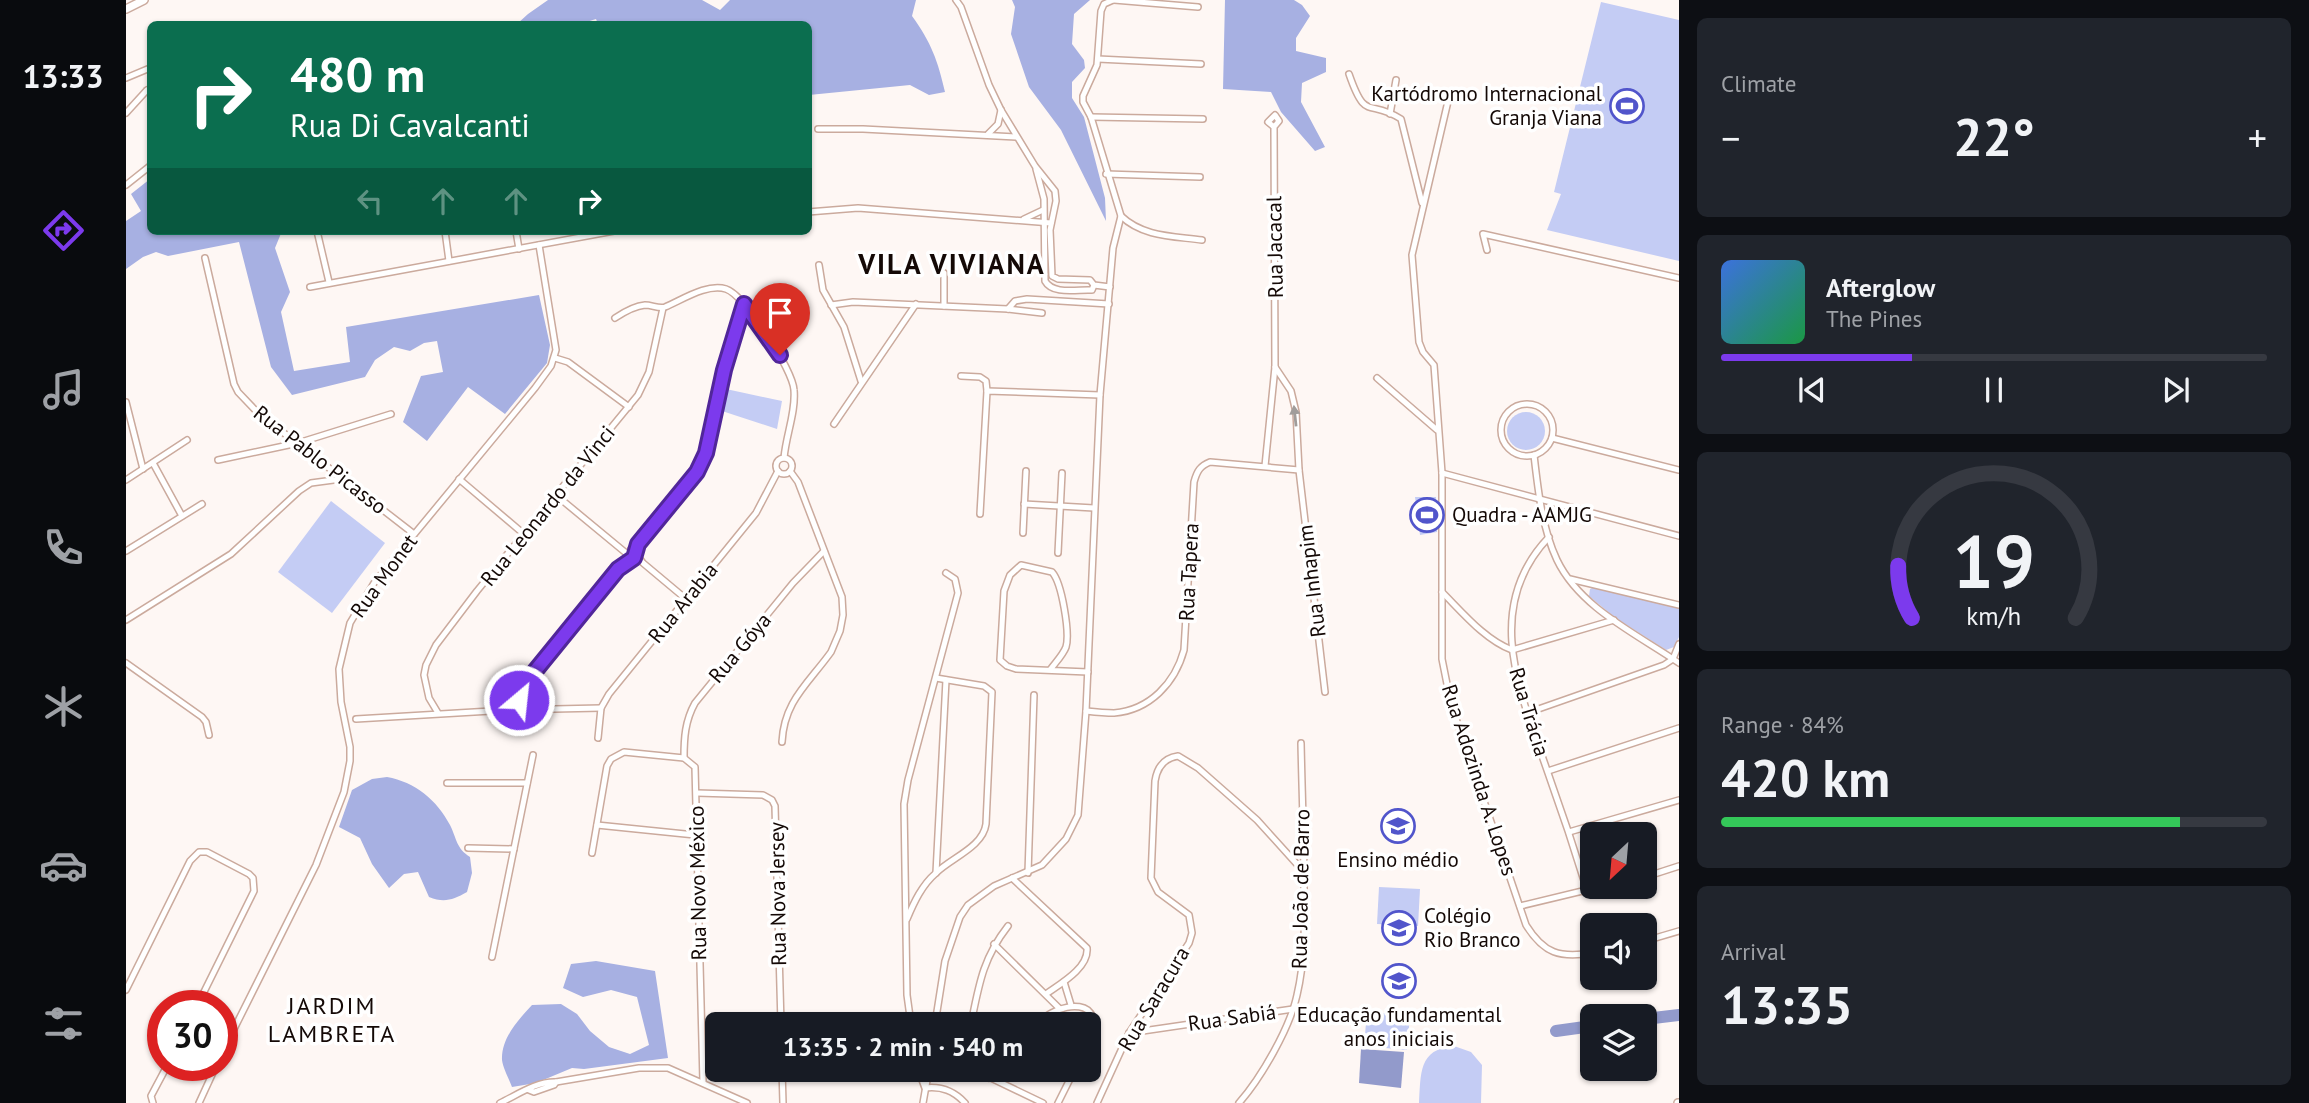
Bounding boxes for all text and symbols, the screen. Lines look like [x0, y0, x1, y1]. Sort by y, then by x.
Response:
text: 480 m [290, 42, 425, 106]
icon: right [175, 49, 266, 140]
text: 13:33 [22, 55, 104, 97]
text: Climate [1721, 69, 1796, 98]
place label: Kartódromo Internacional Granja Viana [1371, 80, 1602, 131]
sports icon: Kartódromo Internacional Granja Viana [1608, 87, 1646, 125]
text: 22° [1953, 103, 2035, 170]
text: Rua Di Cavalcanti [290, 104, 530, 146]
text: − [1721, 113, 1740, 162]
text: + [2248, 113, 2267, 162]
icon: left [351, 182, 389, 220]
icon: ahead [424, 182, 462, 220]
icon: ahead [497, 182, 535, 220]
icon: right [570, 182, 608, 220]
street label: Rua Jacacal [1260, 196, 1289, 298]
icon: directions [39, 206, 88, 255]
district label: VILA VIVIANA [857, 245, 1046, 282]
text: Afterglow [1826, 271, 1935, 304]
pin [750, 283, 810, 355]
icon: arrive [761, 294, 799, 332]
text: The Pines [1826, 304, 1922, 333]
icon: music [39, 365, 88, 414]
icon: previous [1793, 371, 1831, 409]
icon: pause [1975, 371, 2013, 409]
icon: next [2157, 371, 2195, 409]
street label: Rua Pablo Picasso [248, 399, 392, 520]
one-way arrow [1289, 404, 1300, 426]
street label: Rua Leonardo da Vinci [475, 420, 621, 592]
sports icon: Quadra - AAMJG [1408, 496, 1446, 534]
place label: Quadra - AAMJG [1452, 501, 1592, 528]
text: 19 [1953, 514, 2035, 608]
street label: Rua Tapera [1172, 522, 1205, 622]
icon: phone [39, 523, 88, 572]
street label: Rua Inhapim [1291, 523, 1332, 639]
street label: Rua Monet [344, 529, 423, 623]
street label: Rua Arabia [642, 557, 723, 649]
text: km/h [1967, 599, 2021, 631]
street label: Rua Góya [702, 607, 777, 688]
position arrow [482, 663, 556, 737]
street label: Rua Trácia [1503, 664, 1556, 760]
street label: Rua Adozinda A. Lopes [1436, 681, 1523, 879]
icon: climate [39, 682, 88, 731]
text: Range · 84% [1721, 710, 1844, 739]
text: 420 km [1721, 744, 1890, 811]
street label: Rua Novo México [683, 805, 712, 961]
school or university icon: Ensino médio [1379, 807, 1417, 845]
street label: Rua João de Barro [1286, 809, 1315, 969]
street label: Rua Nova Jersey [763, 822, 792, 966]
north arrow [1580, 822, 1657, 900]
map controls [1580, 822, 1657, 1081]
icon: car [39, 841, 88, 890]
place label: Ensino médio [1337, 846, 1459, 873]
place label: Colégio Rio Branco [1424, 902, 1521, 953]
school or university icon: Colégio Rio Branco [1380, 909, 1418, 947]
button: sound [1580, 913, 1657, 990]
text: Arrival [1721, 937, 1785, 966]
street label: Rua Saracura [1112, 942, 1195, 1056]
school or university icon: Educação fundamental anos iniciais [1380, 962, 1418, 1000]
text: 13:35 [1721, 971, 1853, 1038]
speed limit sign: 30 [147, 990, 238, 1081]
district label: JARDIM LAMBRETA [268, 990, 396, 1049]
street label: Rua Sabiá [1186, 998, 1278, 1037]
icon: filters [39, 999, 88, 1048]
place label: Educação fundamental anos iniciais [1297, 1001, 1501, 1052]
button: layers [1580, 1004, 1657, 1081]
text: 13:35 · 2 min · 540 m [783, 1030, 1023, 1063]

